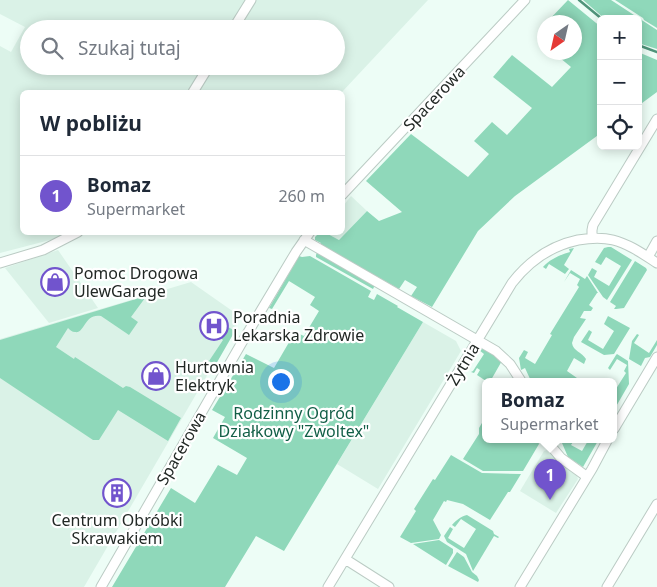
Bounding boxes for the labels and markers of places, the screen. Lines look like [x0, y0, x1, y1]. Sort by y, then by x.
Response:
place label: Pomoc Drogowa UlewGarage [74, 262, 198, 302]
shop icon: Pomoc Drogowa UlewGarage [40, 267, 70, 297]
place label: Poradnia Lekarska Zdrowie [233, 306, 364, 346]
hospital icon: Poradnia Lekarska Zdrowie [199, 311, 229, 341]
place label: Hurtownia Elektryk [175, 356, 254, 396]
shop icon: Hurtownia Elektryk [141, 361, 171, 391]
pin: 1 [534, 459, 566, 500]
building icon: Centrum Obróbki Skrawakiem [102, 478, 132, 508]
place label: Centrum Obróbki Skrawakiem [51, 509, 183, 549]

